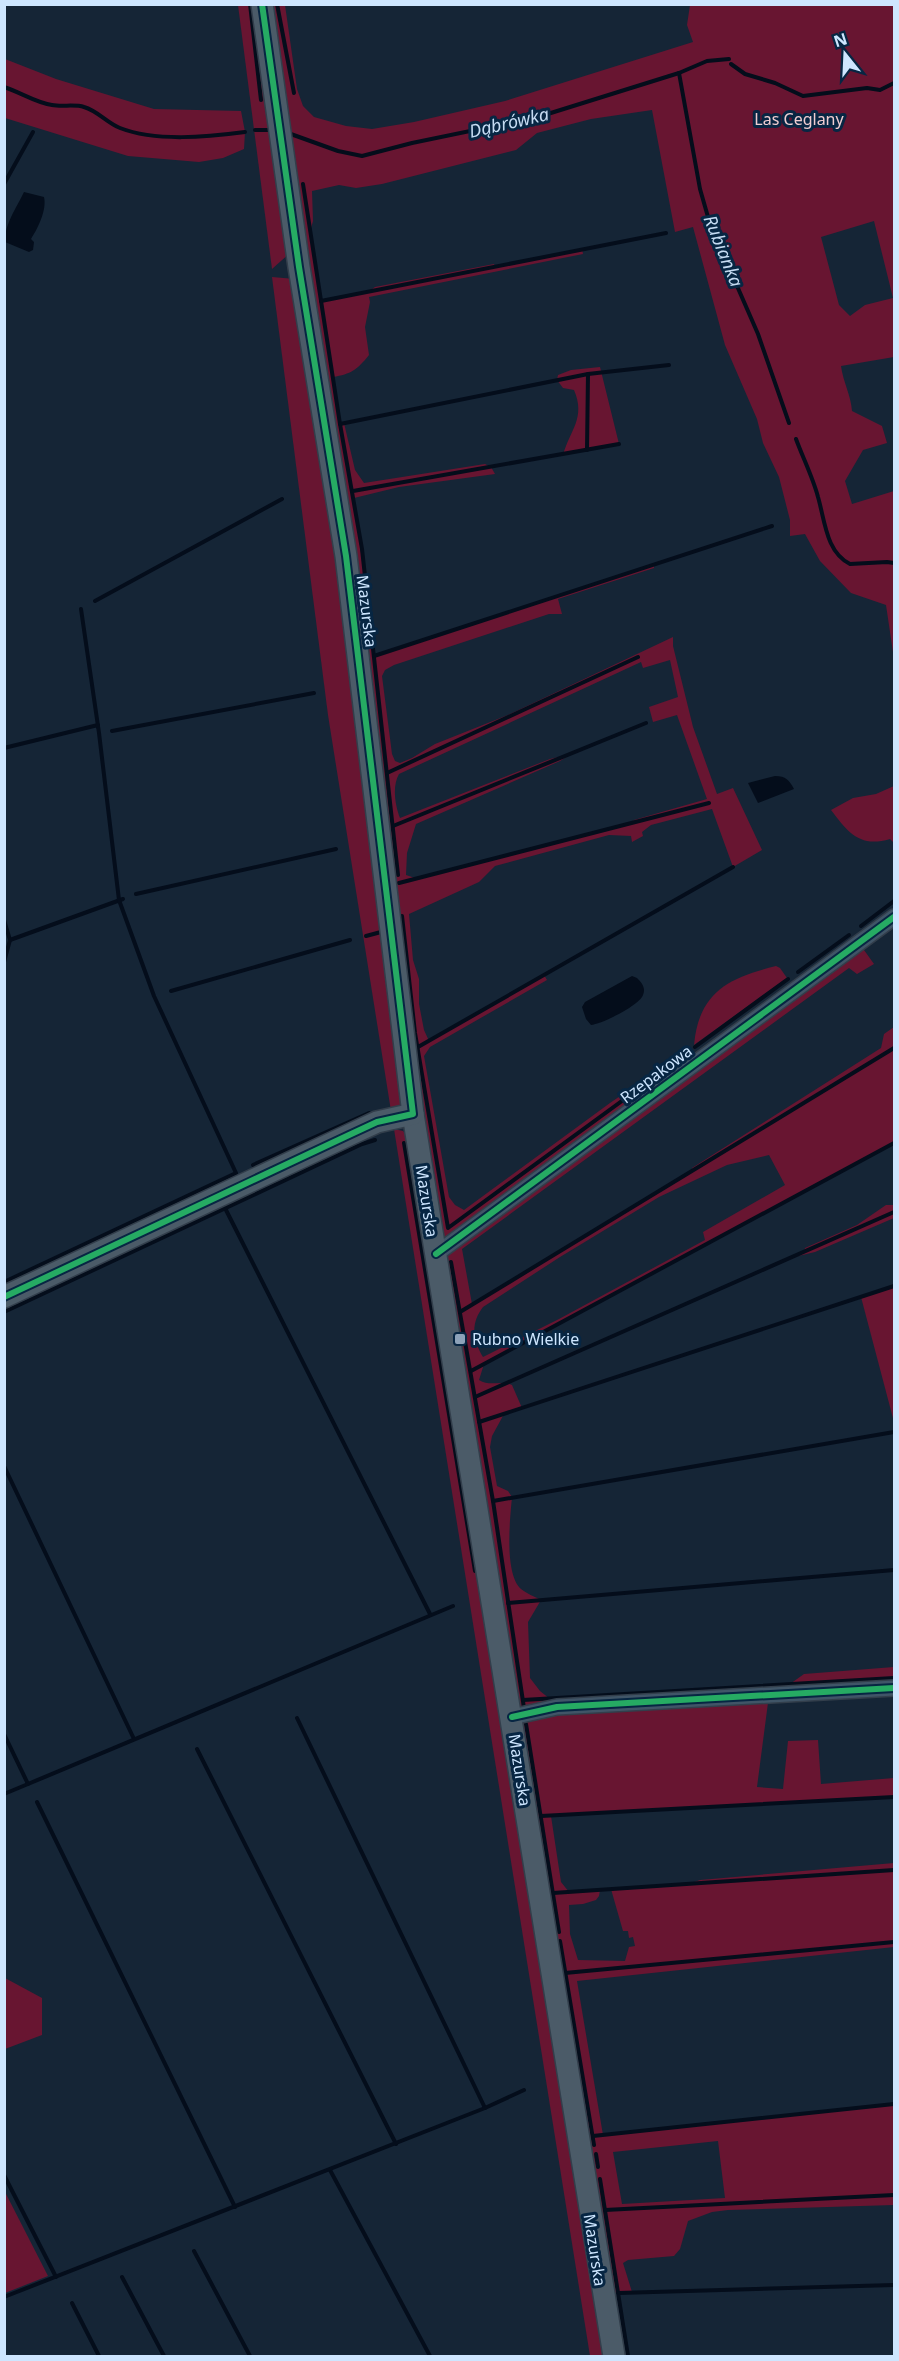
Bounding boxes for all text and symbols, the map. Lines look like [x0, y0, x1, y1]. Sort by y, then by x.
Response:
north arrow [815, 24, 875, 84]
text: N [831, 27, 850, 52]
water label: Dąbrówka [466, 101, 551, 143]
park label: Las Ceglany [754, 108, 844, 130]
water label: Rubianka [699, 211, 749, 290]
street label: Mazurska [352, 574, 382, 648]
street label: Rzepakowa [616, 1040, 696, 1108]
street label: Mazurska [410, 1163, 444, 1239]
place label: Rubno Wielkie [472, 1328, 579, 1350]
marker: Rubno Wielkie [453, 1332, 467, 1346]
street label: Mazurska [503, 1732, 537, 1808]
street label: Mazurska [578, 2212, 612, 2288]

